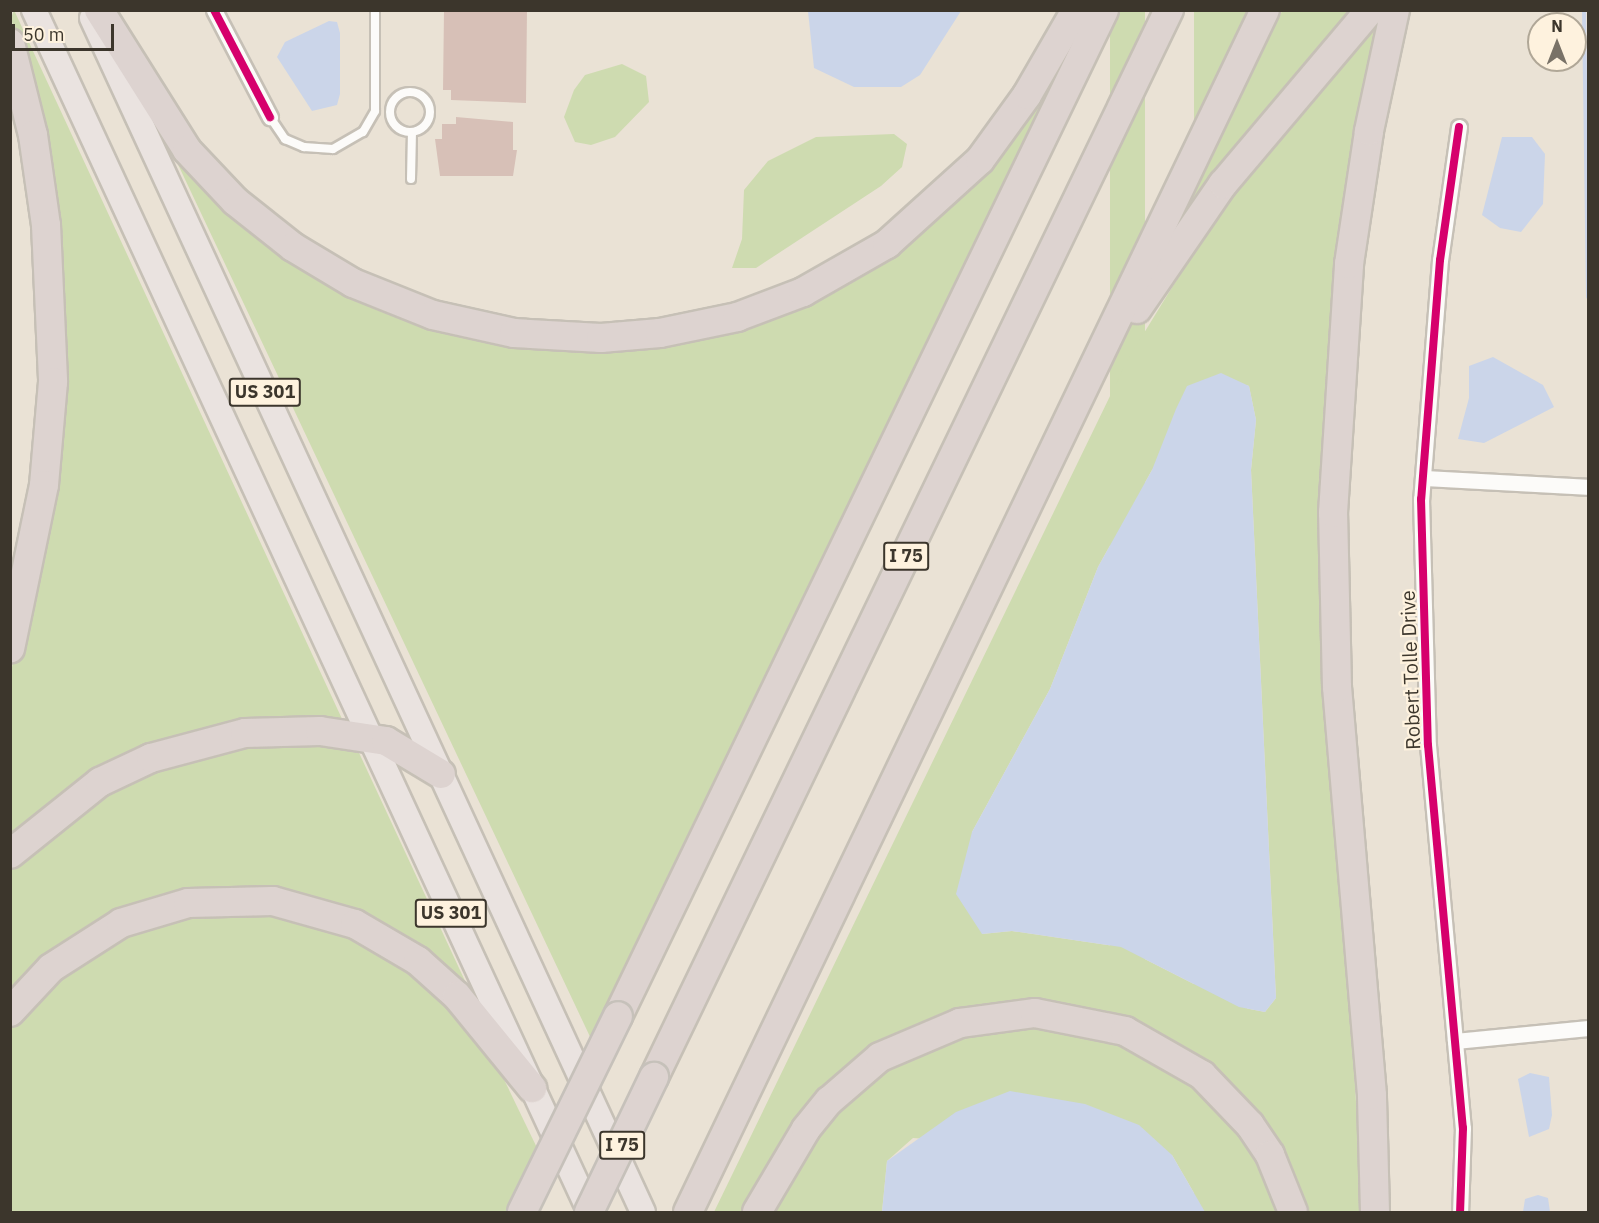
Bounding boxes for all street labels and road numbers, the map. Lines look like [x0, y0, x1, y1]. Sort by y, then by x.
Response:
road number: US 301 [228, 377, 302, 407]
road number: I 75 [882, 541, 930, 571]
street label: Robert Tolle Drive [1395, 590, 1425, 750]
road number: US 301 [414, 898, 488, 928]
road number: I 75 [598, 1130, 646, 1160]

